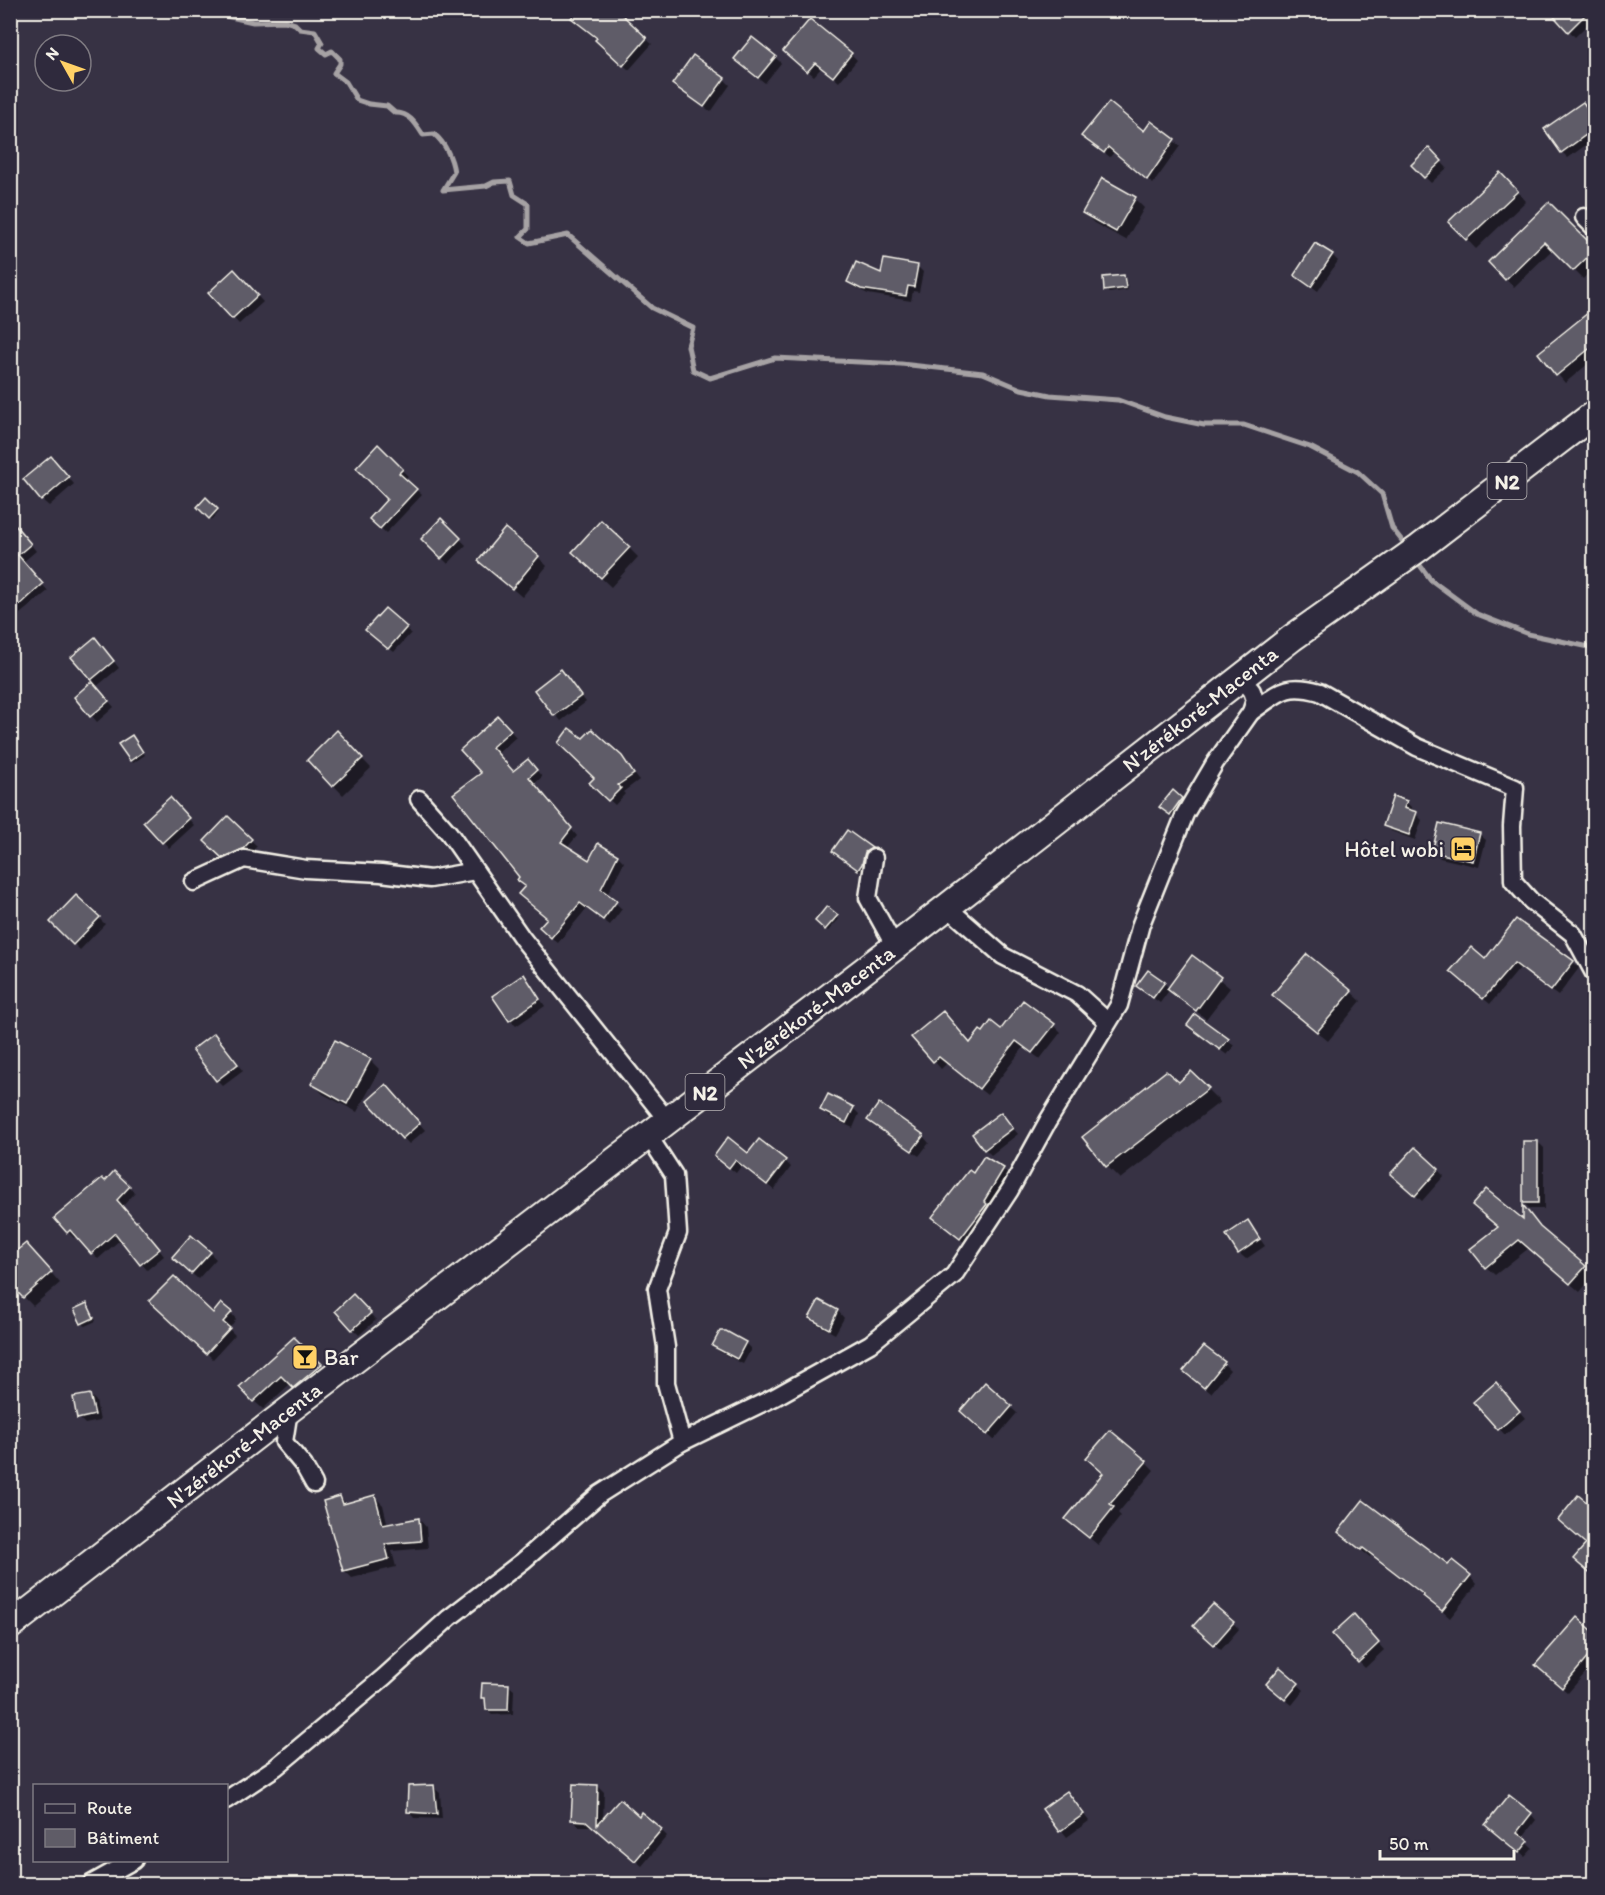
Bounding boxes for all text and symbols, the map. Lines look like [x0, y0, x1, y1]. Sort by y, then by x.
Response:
north arrow [33, 33, 93, 93]
text: N [41, 43, 63, 64]
road number: N2 [1488, 463, 1526, 499]
street label: N'zérékoré-Macenta [1117, 640, 1284, 778]
hotel icon: Hôtel wobi [1448, 834, 1478, 864]
place label: Hôtel wobi [1344, 836, 1444, 863]
street label: N'zérékoré-Macenta [732, 939, 900, 1075]
road number: N2 [686, 1074, 724, 1110]
bar icon: Bar [290, 1342, 320, 1372]
place label: Bar [324, 1344, 359, 1371]
street label: N'zérékoré-Macenta [161, 1376, 328, 1514]
legend [33, 1784, 228, 1862]
text: Route [87, 1797, 132, 1819]
scale bar [1380, 1823, 1514, 1861]
text: Bâtiment [87, 1827, 160, 1849]
text: 50 m [1389, 1833, 1429, 1855]

